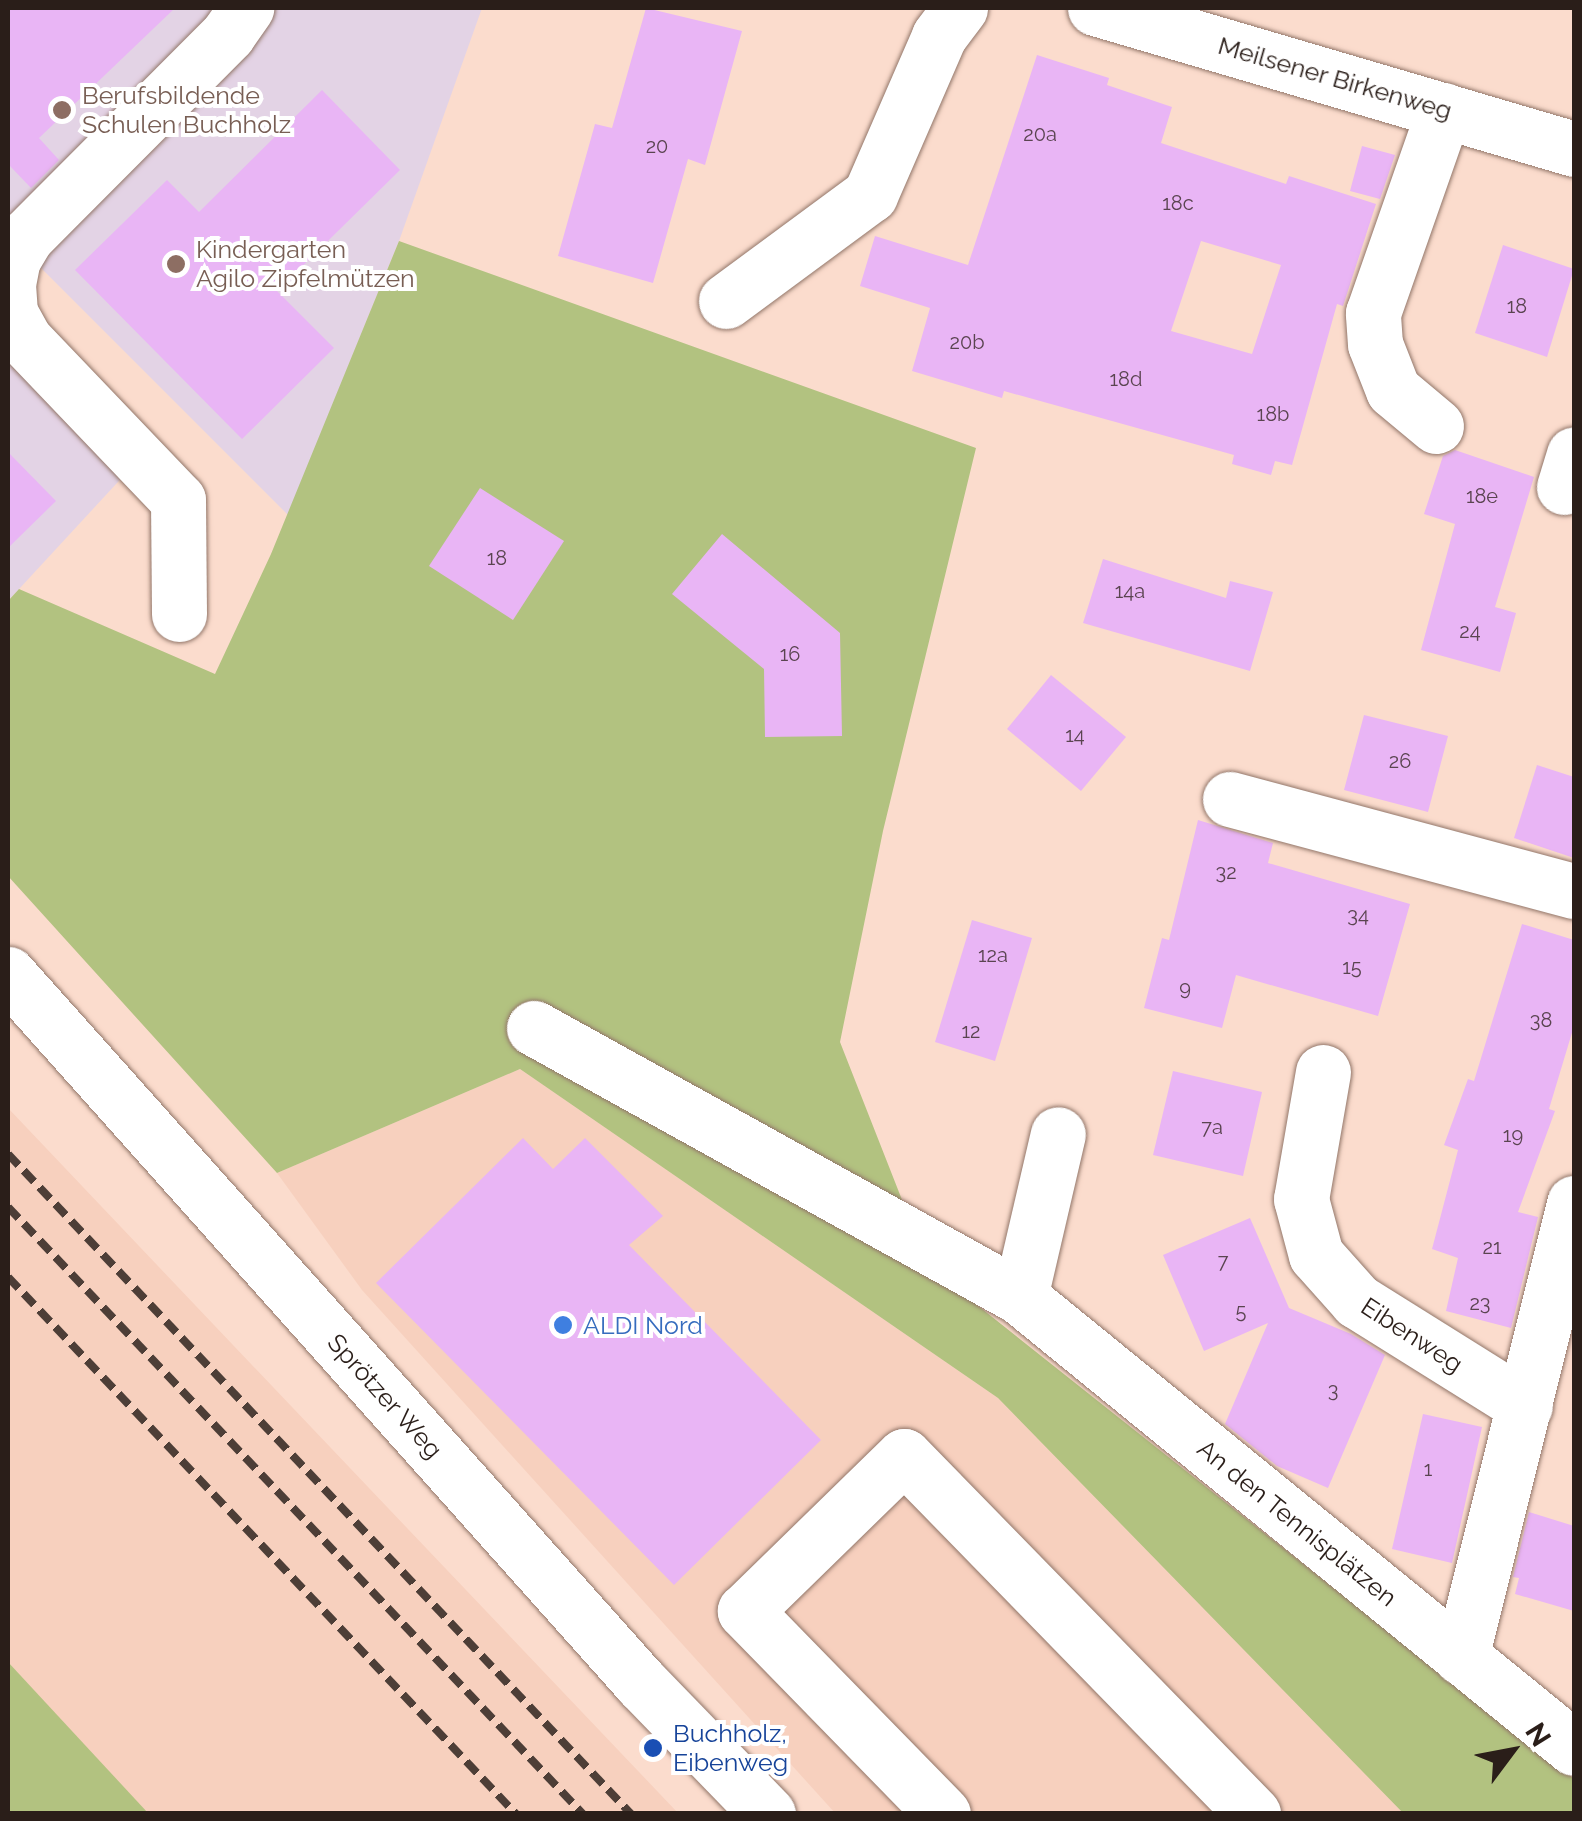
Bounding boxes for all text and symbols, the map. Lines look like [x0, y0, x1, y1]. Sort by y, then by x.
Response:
street label: Meilsener Birkenweg [1214, 30, 1456, 126]
place label: Berufsbildende Schulen Buchholz [82, 81, 291, 140]
marker: Berufsbildende Schulen Buchholz [51, 99, 73, 121]
house number: 20a [1023, 122, 1057, 146]
house number: 20 [646, 134, 668, 158]
house number: 18c [1162, 191, 1194, 215]
place label: Kindergarten Agilo Zipfelmützen [196, 235, 415, 294]
marker: Kindergarten Agilo Zipfelmützen [165, 253, 187, 275]
house number: 18 [1507, 294, 1527, 318]
house number: 20b [950, 330, 984, 354]
house number: 18d [1110, 367, 1142, 391]
house number: 18b [1257, 402, 1289, 426]
house number: 18e [1466, 484, 1498, 508]
house number: 18 [487, 546, 507, 570]
house number: 14a [1115, 579, 1145, 603]
house number: 24 [1459, 619, 1481, 643]
house number: 16 [780, 642, 800, 666]
house number: 14 [1065, 723, 1085, 747]
house number: 26 [1389, 749, 1411, 773]
house number: 32 [1215, 860, 1237, 884]
house number: 34 [1347, 903, 1369, 927]
house number: 12a [978, 943, 1008, 967]
house number: 15 [1342, 955, 1362, 979]
house number: 9 [1179, 976, 1191, 1000]
house number: 38 [1530, 1008, 1552, 1032]
house number: 12 [962, 1019, 980, 1043]
house number: 7a [1201, 1115, 1223, 1139]
house number: 19 [1503, 1123, 1523, 1147]
house number: 21 [1483, 1235, 1501, 1259]
house number: 7 [1218, 1249, 1228, 1273]
street label: Eibenweg [1356, 1291, 1468, 1379]
house number: 23 [1469, 1291, 1491, 1315]
house number: 5 [1236, 1299, 1246, 1323]
place label: ALDI Nord [583, 1310, 703, 1340]
marker: ALDI Nord [552, 1314, 574, 1336]
street label: Sprötzer Weg [321, 1327, 449, 1465]
house number: 3 [1328, 1378, 1338, 1402]
street label: An den Tennisplätzen [1191, 1433, 1403, 1613]
house number: 1 [1424, 1457, 1432, 1481]
north arrow [1462, 1701, 1562, 1801]
text: N [1518, 1717, 1558, 1753]
place label: Buchholz, Eibenweg [673, 1719, 788, 1778]
marker: Buchholz, Eibenweg [642, 1737, 664, 1759]

